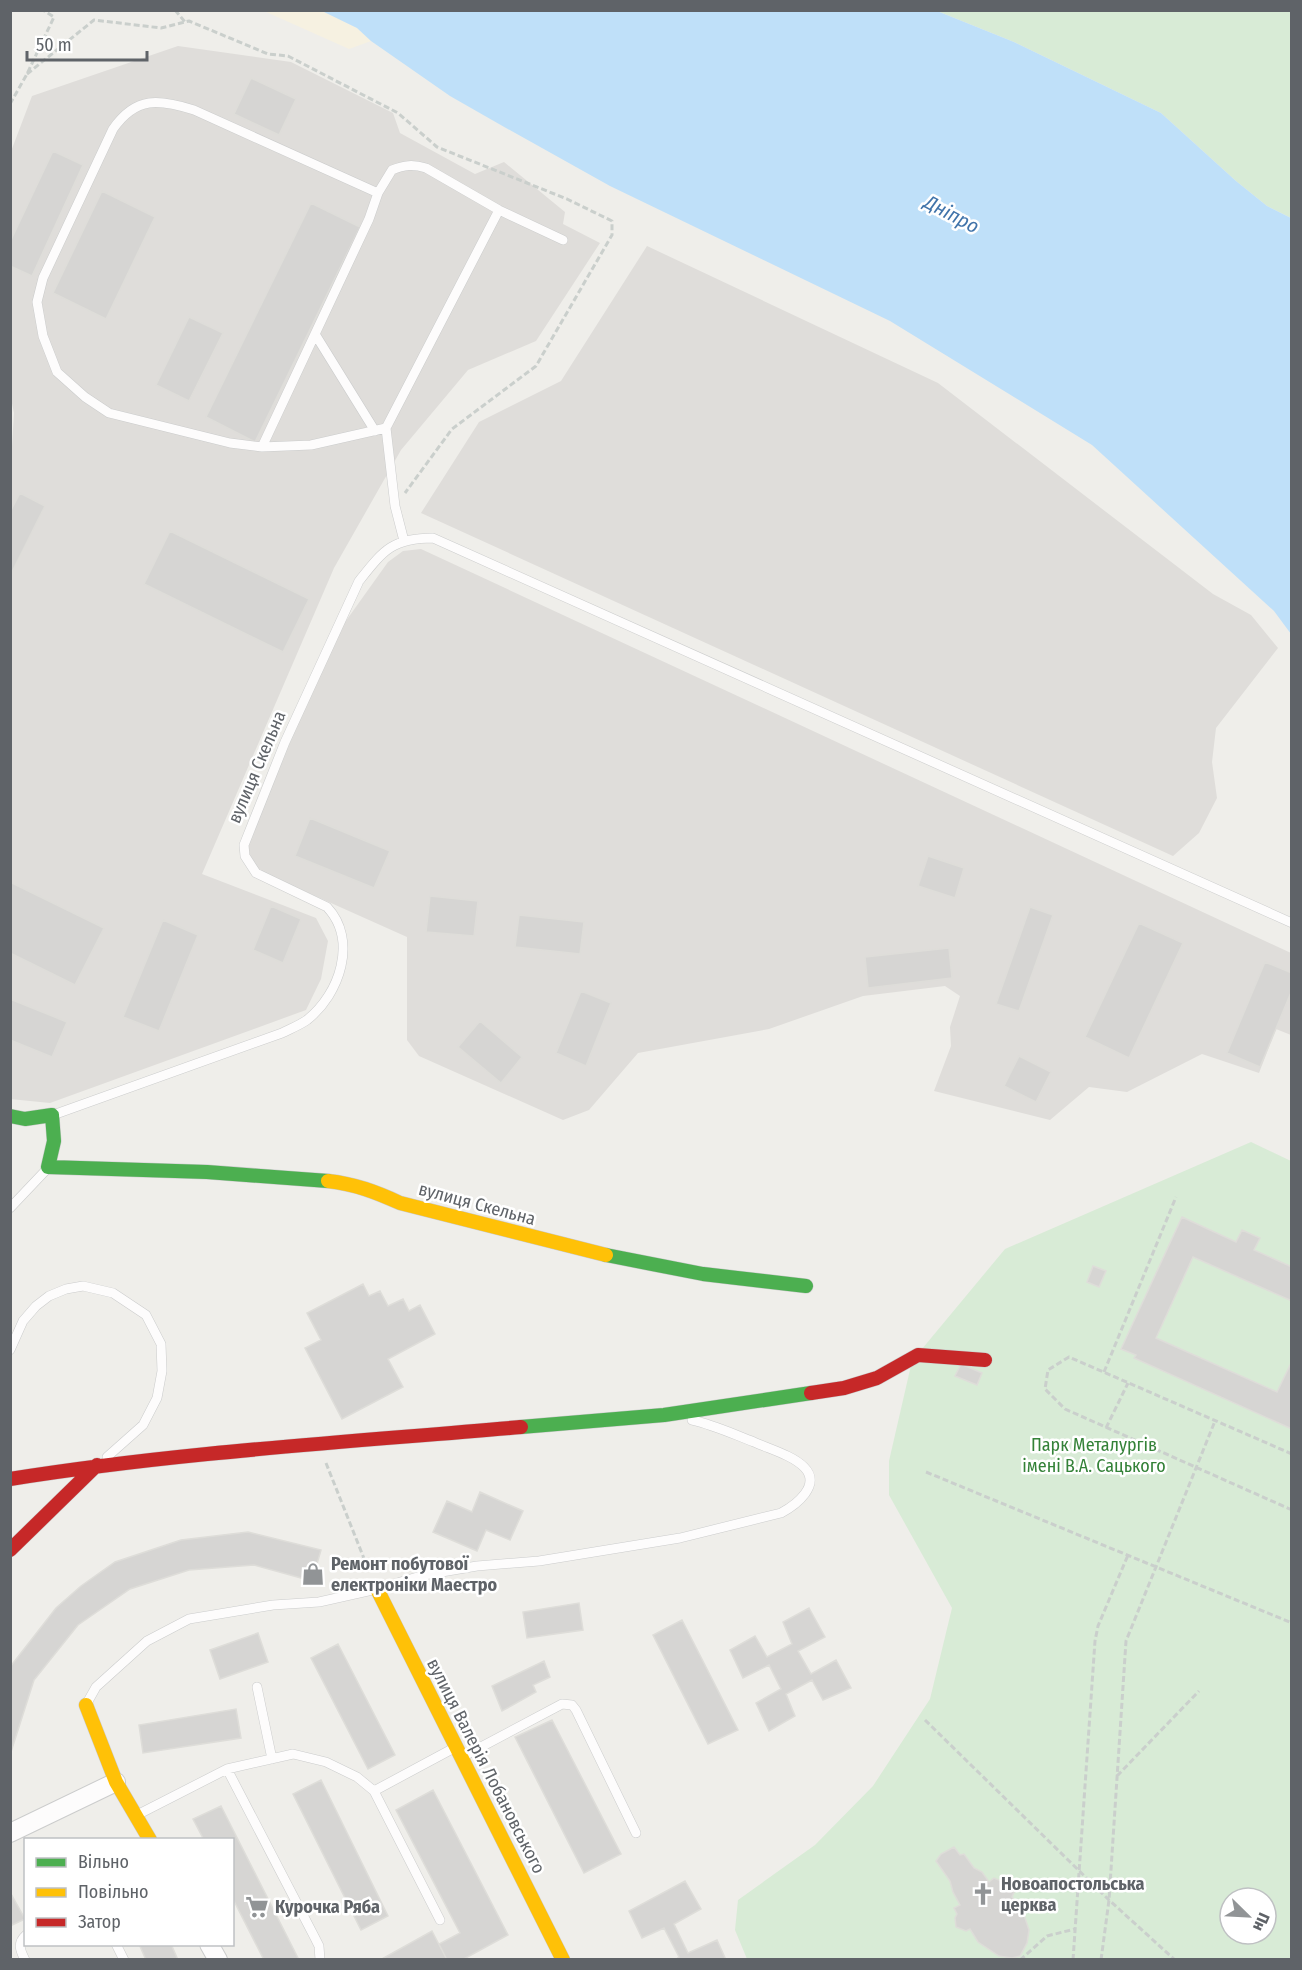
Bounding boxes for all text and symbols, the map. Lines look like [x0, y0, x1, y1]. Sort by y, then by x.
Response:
scale bar [27, 24, 147, 62]
text: 50 m [36, 34, 72, 56]
water label: Дніпро [919, 189, 983, 238]
street label: вулиця Скельна [223, 707, 291, 827]
street label: вулиця Скельна [416, 1178, 538, 1230]
park label: Парк Металургів імені В.А. Сацького [1022, 1434, 1166, 1477]
place label: Ремонт побутової електроніки Маестро [331, 1553, 497, 1596]
shop icon: Ремонт побутової електроніки Маестро [300, 1561, 326, 1587]
street label: вулиця Валерія Лобановського [422, 1655, 550, 1877]
legend [24, 1838, 234, 1946]
text: Вільно [78, 1851, 129, 1873]
place label: Новоапостольська церква [1001, 1873, 1144, 1916]
text: Повільно [78, 1881, 149, 1903]
church icon: Новоапостольська церква [970, 1881, 996, 1907]
north arrow [1218, 1886, 1278, 1946]
supermarket icon: Курочка Ряба [244, 1894, 270, 1920]
place label: Курочка Ряба [275, 1896, 380, 1918]
text: Пн [1249, 1910, 1274, 1934]
text: Затор [78, 1911, 121, 1933]

